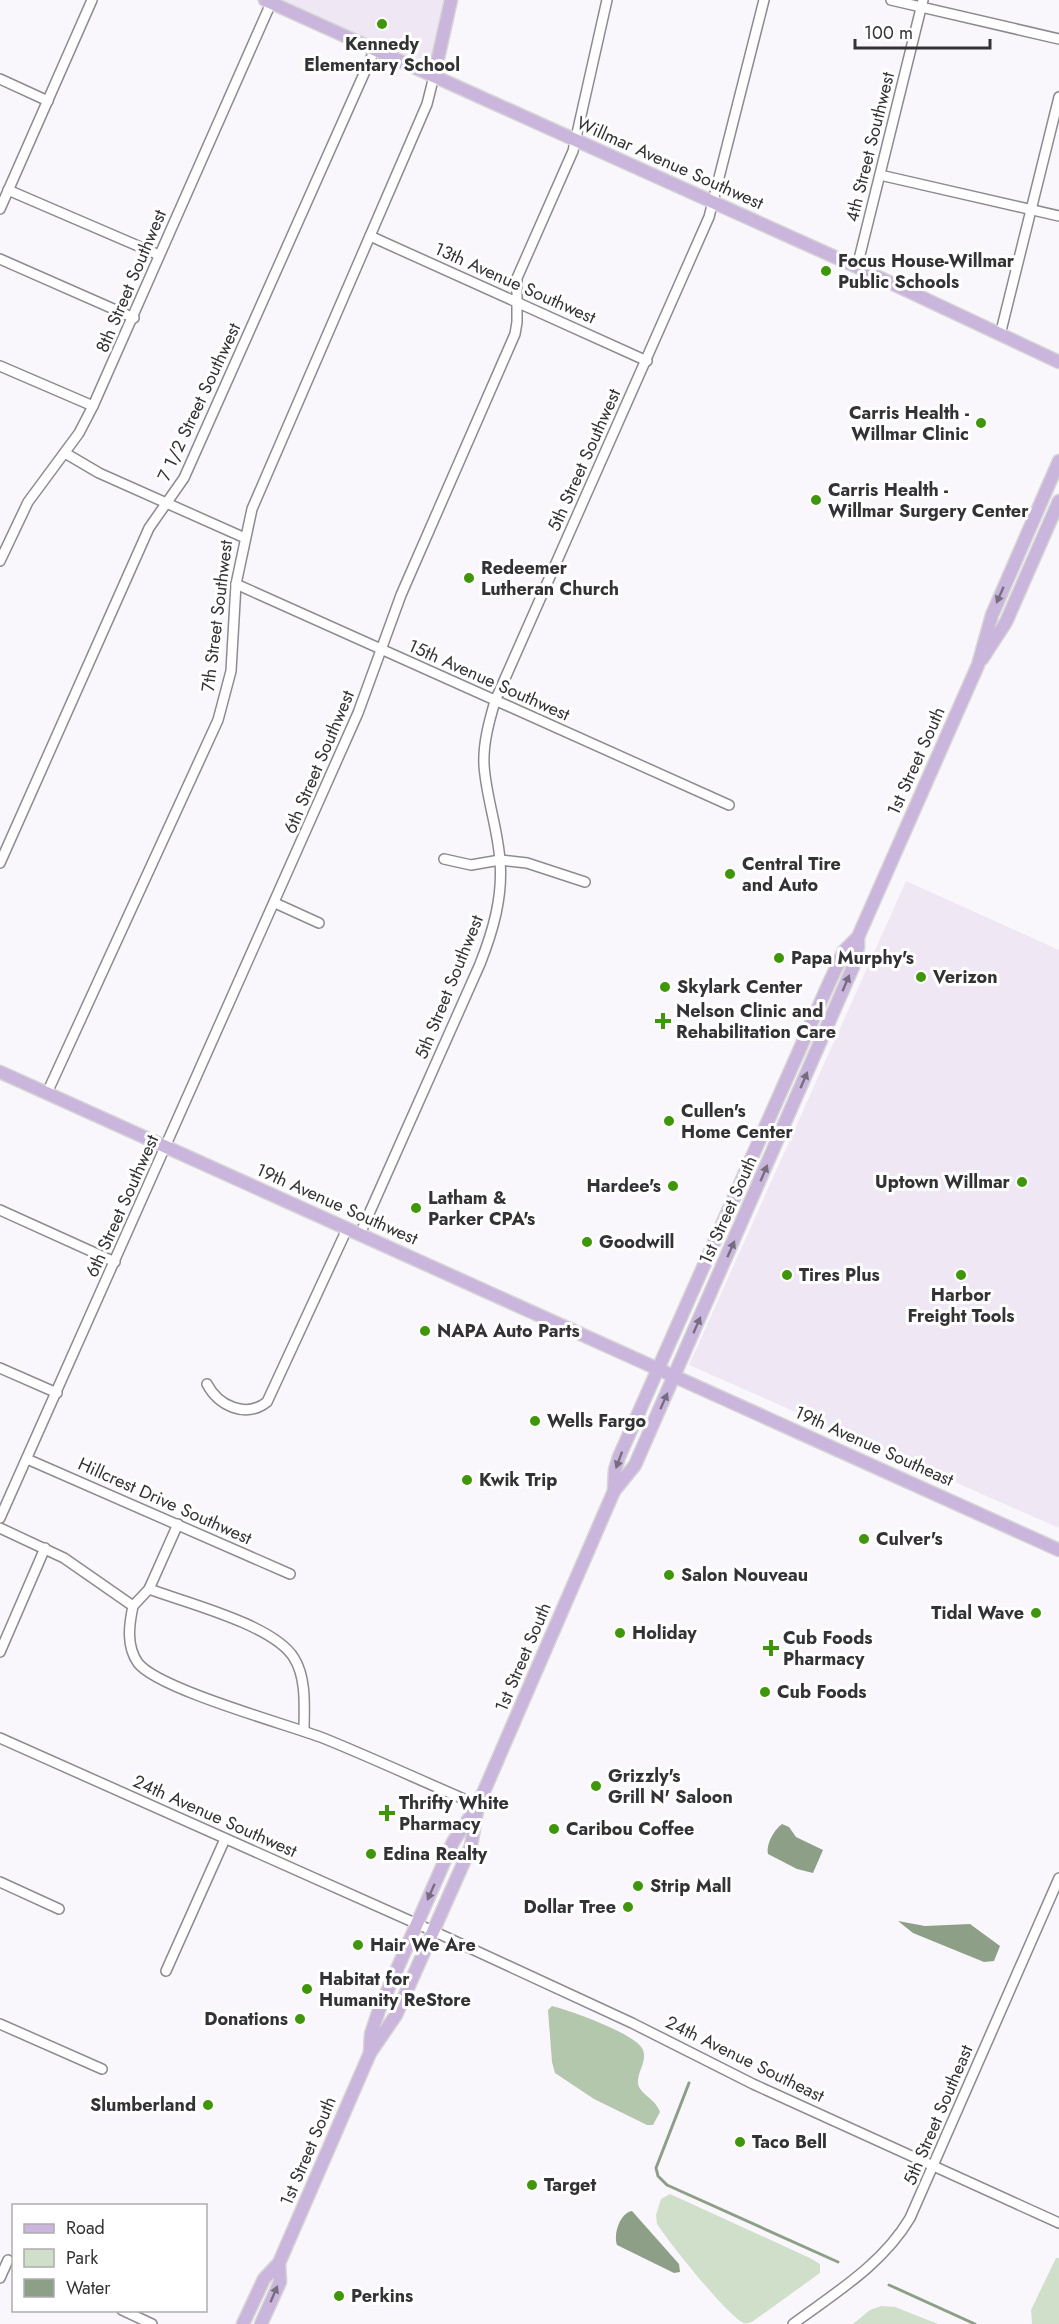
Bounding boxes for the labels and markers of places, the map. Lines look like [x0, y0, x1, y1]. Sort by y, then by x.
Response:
marker: Kennedy Elementary School [375, 17, 389, 31]
place label: Kennedy Elementary School [304, 31, 460, 78]
place label: Focus House-Willmar Public Schools [838, 248, 1015, 295]
marker: Focus House-Willmar Public Schools [819, 264, 833, 278]
place label: Carris Health - Willmar Clinic [849, 400, 969, 447]
marker: Carris Health - Willmar Clinic [974, 416, 988, 430]
place label: Carris Health - Willmar Surgery Center [828, 477, 1029, 524]
marker: Carris Health - Willmar Surgery Center [809, 493, 823, 507]
place label: Redeemer Lutheran Church [481, 555, 619, 602]
marker: Redeemer Lutheran Church [462, 571, 476, 585]
place label: Central Tire and Auto [742, 851, 841, 898]
marker: Central Tire and Auto [723, 867, 737, 881]
place label: Papa Murphy's [791, 945, 914, 971]
marker: Papa Murphy's [772, 951, 786, 965]
place label: Verizon [932, 964, 998, 990]
marker: Verizon [914, 970, 928, 984]
place label: Skylark Center [677, 974, 803, 1000]
marker: Skylark Center [658, 980, 672, 994]
place label: Nelson Clinic and Rehabilitation Care [676, 998, 836, 1045]
marker: Nelson Clinic and Rehabilitation Care [654, 1012, 672, 1030]
place label: Cullen's Home Center [681, 1098, 794, 1145]
marker: Cullen's Home Center [662, 1114, 676, 1128]
place label: Uptown Willmar [875, 1169, 1011, 1195]
place label: Hardee's [587, 1173, 661, 1199]
marker: Uptown Willmar [1015, 1175, 1029, 1189]
marker: Hardee's [666, 1179, 680, 1193]
place label: Latham & Parker CPA's [428, 1185, 535, 1232]
marker: Latham & Parker CPA's [409, 1201, 423, 1215]
place label: Goodwill [599, 1229, 674, 1255]
marker: Goodwill [580, 1235, 594, 1249]
place label: Tires Plus [799, 1262, 880, 1288]
marker: Tires Plus [780, 1268, 794, 1282]
marker: Harbor Freight Tools [954, 1268, 968, 1282]
place label: Harbor Freight Tools [908, 1282, 1014, 1329]
place label: NAPA Auto Parts [437, 1318, 580, 1344]
marker: NAPA Auto Parts [418, 1324, 432, 1338]
place label: Wells Fargo [547, 1408, 647, 1434]
marker: Wells Fargo [528, 1414, 542, 1428]
place label: Kwik Trip [479, 1467, 557, 1493]
marker: Kwik Trip [460, 1473, 474, 1487]
place label: Culver's [876, 1526, 943, 1552]
marker: Culver's [857, 1532, 871, 1546]
place label: Salon Nouveau [681, 1562, 808, 1588]
marker: Salon Nouveau [662, 1568, 676, 1582]
place label: Tidal Wave [931, 1600, 1024, 1626]
marker: Tidal Wave [1029, 1606, 1043, 1620]
place label: Holiday [632, 1620, 697, 1646]
place label: Cub Foods Pharmacy [783, 1625, 872, 1672]
marker: Holiday [613, 1626, 627, 1640]
marker: Cub Foods Pharmacy [764, 1641, 778, 1655]
place label: Cub Foods [777, 1679, 866, 1705]
marker: Cub Foods [758, 1685, 772, 1699]
place label: Grizzly's Grill N' Saloon [608, 1763, 733, 1810]
marker: Grizzly's Grill N' Saloon [589, 1779, 603, 1793]
place label: Thrifty White Pharmacy [399, 1790, 509, 1837]
marker: Thrifty White Pharmacy [380, 1806, 394, 1820]
place label: Caribou Coffee [566, 1816, 694, 1842]
marker: Caribou Coffee [547, 1822, 561, 1836]
place label: Edina Realty [383, 1841, 488, 1867]
marker: Edina Realty [364, 1847, 378, 1861]
place label: Strip Mall [650, 1873, 731, 1899]
marker: Strip Mall [631, 1879, 645, 1893]
place label: Dollar Tree [524, 1894, 616, 1920]
marker: Dollar Tree [621, 1900, 635, 1914]
place label: Hair We Are [370, 1932, 476, 1958]
marker: Hair We Are [351, 1938, 365, 1952]
place label: Habitat for Humanity ReStore [319, 1966, 471, 2013]
marker: Habitat for Humanity ReStore [300, 1982, 314, 1996]
place label: Donations [204, 2006, 288, 2032]
marker: Donations [293, 2012, 307, 2026]
place label: Slumberland [90, 2092, 196, 2118]
marker: Slumberland [201, 2098, 215, 2112]
place label: Taco Bell [752, 2129, 827, 2155]
marker: Taco Bell [733, 2135, 747, 2149]
place label: Target [544, 2172, 596, 2198]
marker: Target [525, 2178, 539, 2192]
place label: Perkins [351, 2283, 413, 2309]
marker: Perkins [332, 2289, 346, 2303]

